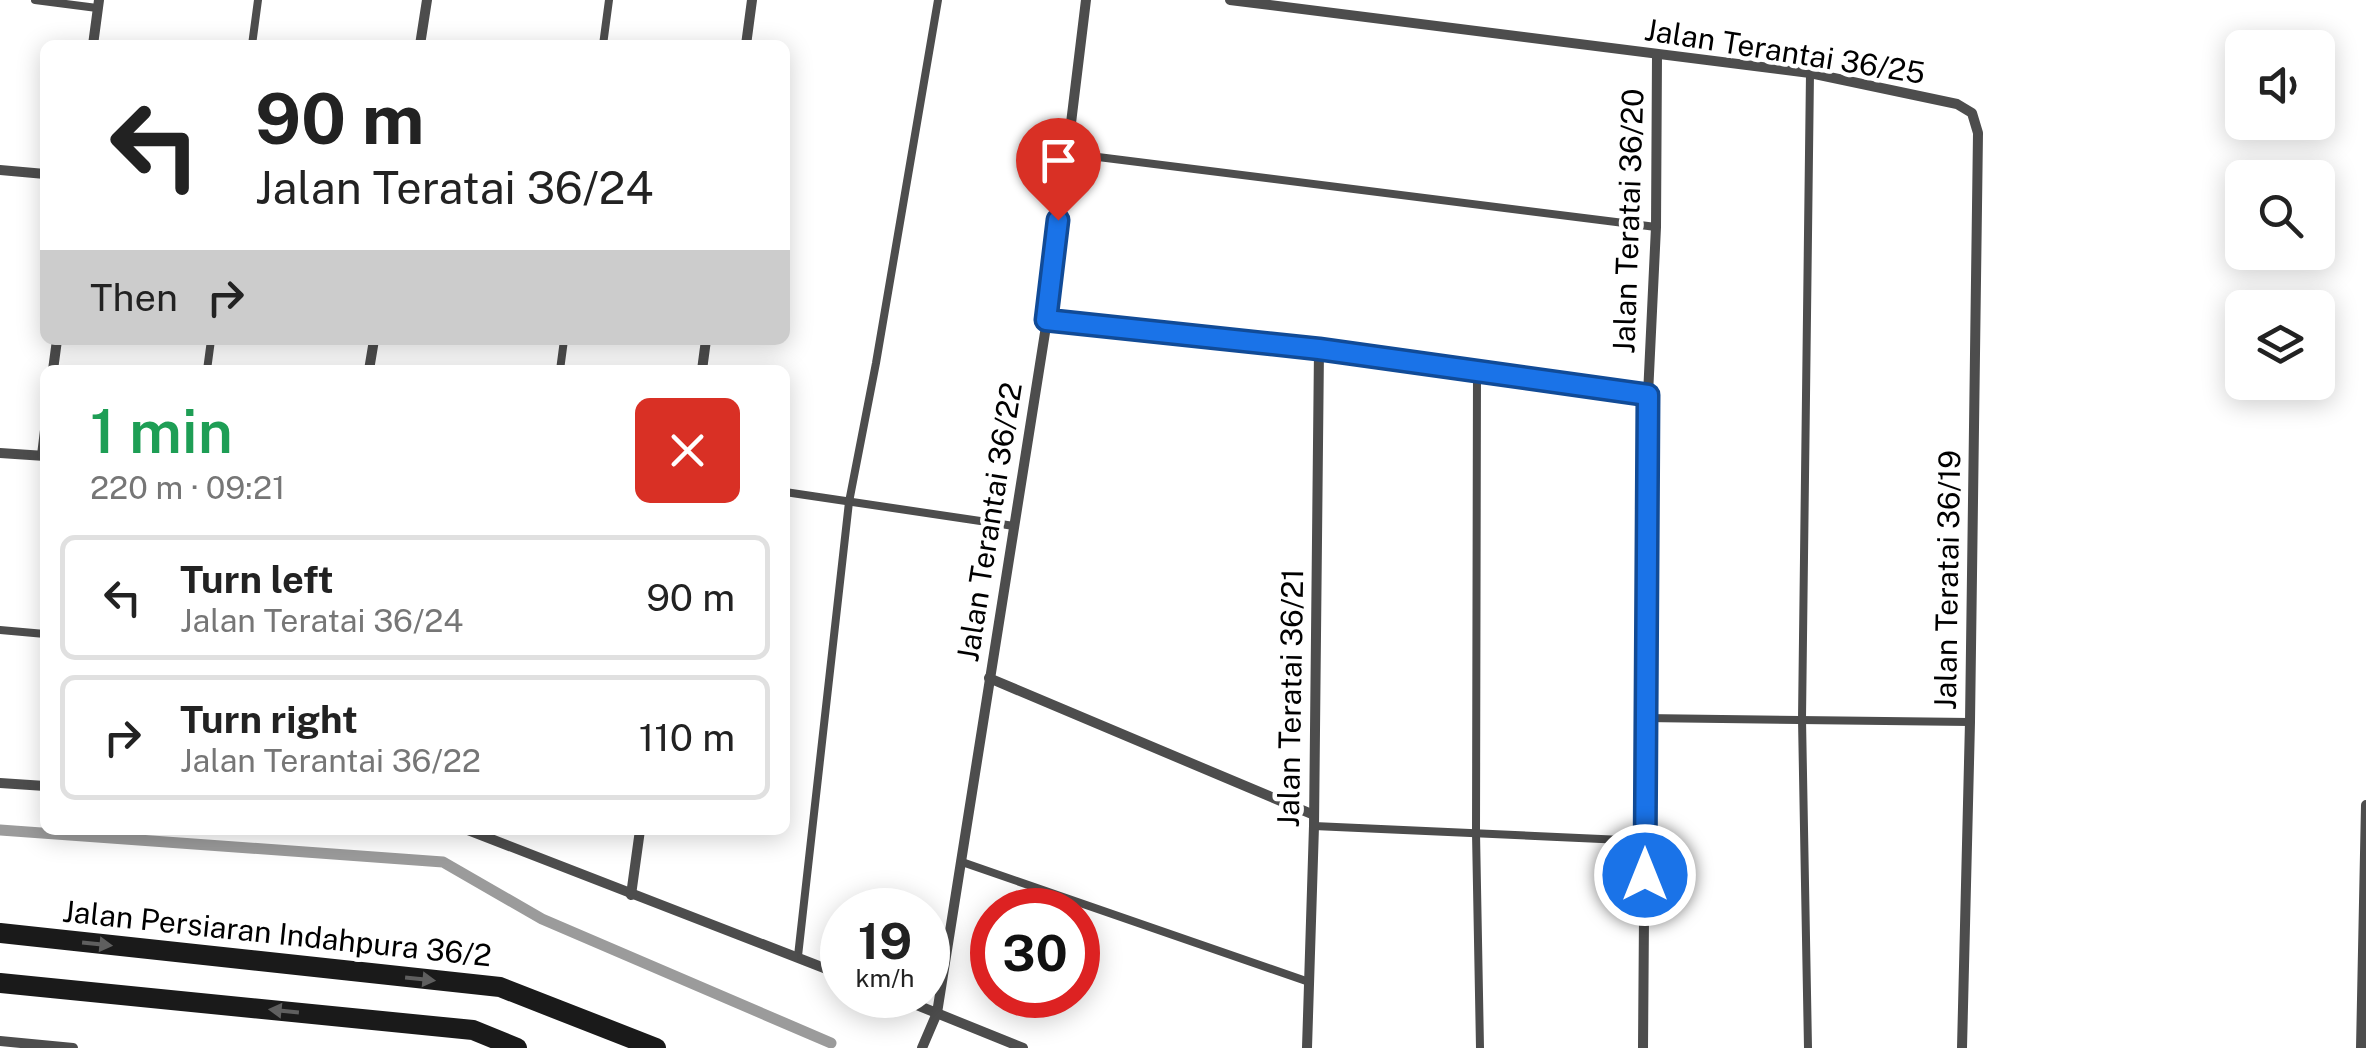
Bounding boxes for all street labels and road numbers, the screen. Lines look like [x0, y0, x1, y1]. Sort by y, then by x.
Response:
street label: Jalan Terantai 36/25 [1642, 11, 1928, 91]
street label: Jalan Teratai 36/20 [1605, 88, 1651, 354]
street label: Jalan Terantai 36/22 [949, 380, 1029, 664]
street label: Jalan Teratai 36/19 [1927, 450, 1967, 710]
street label: Jalan Teratai 36/21 [1270, 568, 1310, 828]
street label: Jalan Persiaran Indahpura 36/2 [61, 893, 493, 973]

